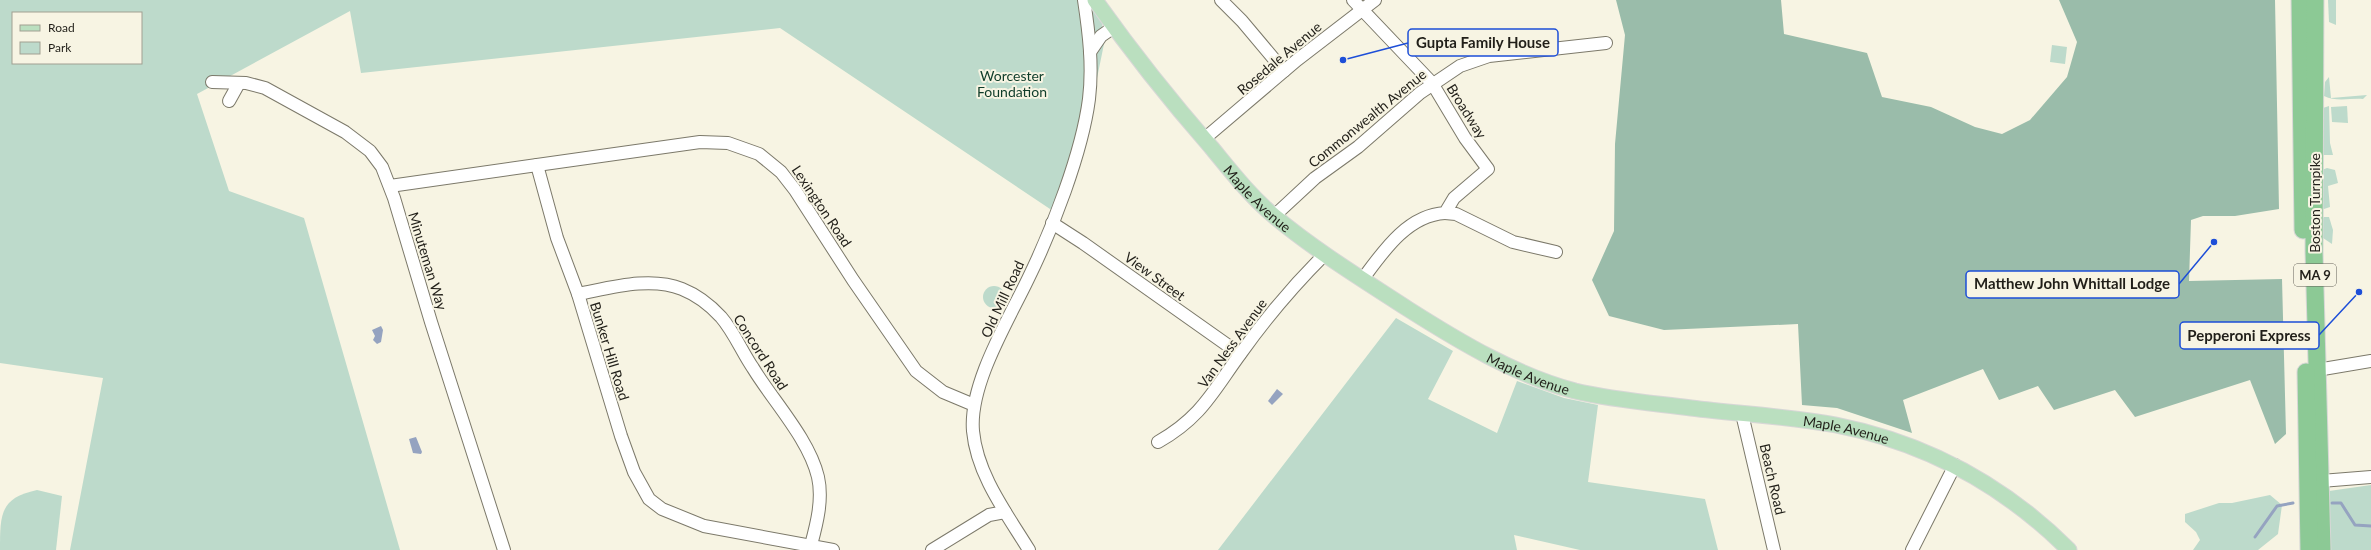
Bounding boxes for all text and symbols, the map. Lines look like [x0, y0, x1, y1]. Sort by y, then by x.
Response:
legend [12, 12, 142, 64]
street label: Rosedale Avenue [1233, 18, 1325, 98]
text: Road [48, 20, 75, 35]
callout: Gupta Family House [1408, 29, 1558, 56]
text: Gupta Family House [1416, 33, 1550, 51]
text: Park [48, 40, 72, 55]
street label: Commonwealth Avenue [1305, 65, 1429, 171]
park label: Worcester Foundation [977, 67, 1047, 100]
street label: Broadway [1444, 80, 1491, 142]
street label: Boston Turnpike [2306, 153, 2323, 253]
street label: Maple Avenue [1221, 161, 1295, 235]
street label: Lexington Road [788, 162, 856, 250]
street label: Minuteman Way [405, 210, 451, 313]
street label: View Street [1121, 248, 1189, 304]
street label: Old Mill Road [977, 258, 1027, 340]
road number: MA 9 [2294, 264, 2336, 286]
callout: Matthew John Whittall Lodge [1966, 271, 2179, 298]
text: Matthew John Whittall Lodge [1974, 274, 2170, 292]
street label: Van Ness Avenue [1194, 295, 1270, 391]
street label: Bunker Hill Road [587, 300, 633, 402]
street label: Concord Road [730, 311, 792, 393]
callout: Pepperoni Express [2180, 322, 2319, 349]
text: Pepperoni Express [2187, 326, 2311, 344]
street label: Maple Avenue [1484, 349, 1572, 398]
street label: Maple Avenue [1802, 411, 1892, 447]
street label: Beach Road [1757, 442, 1789, 516]

